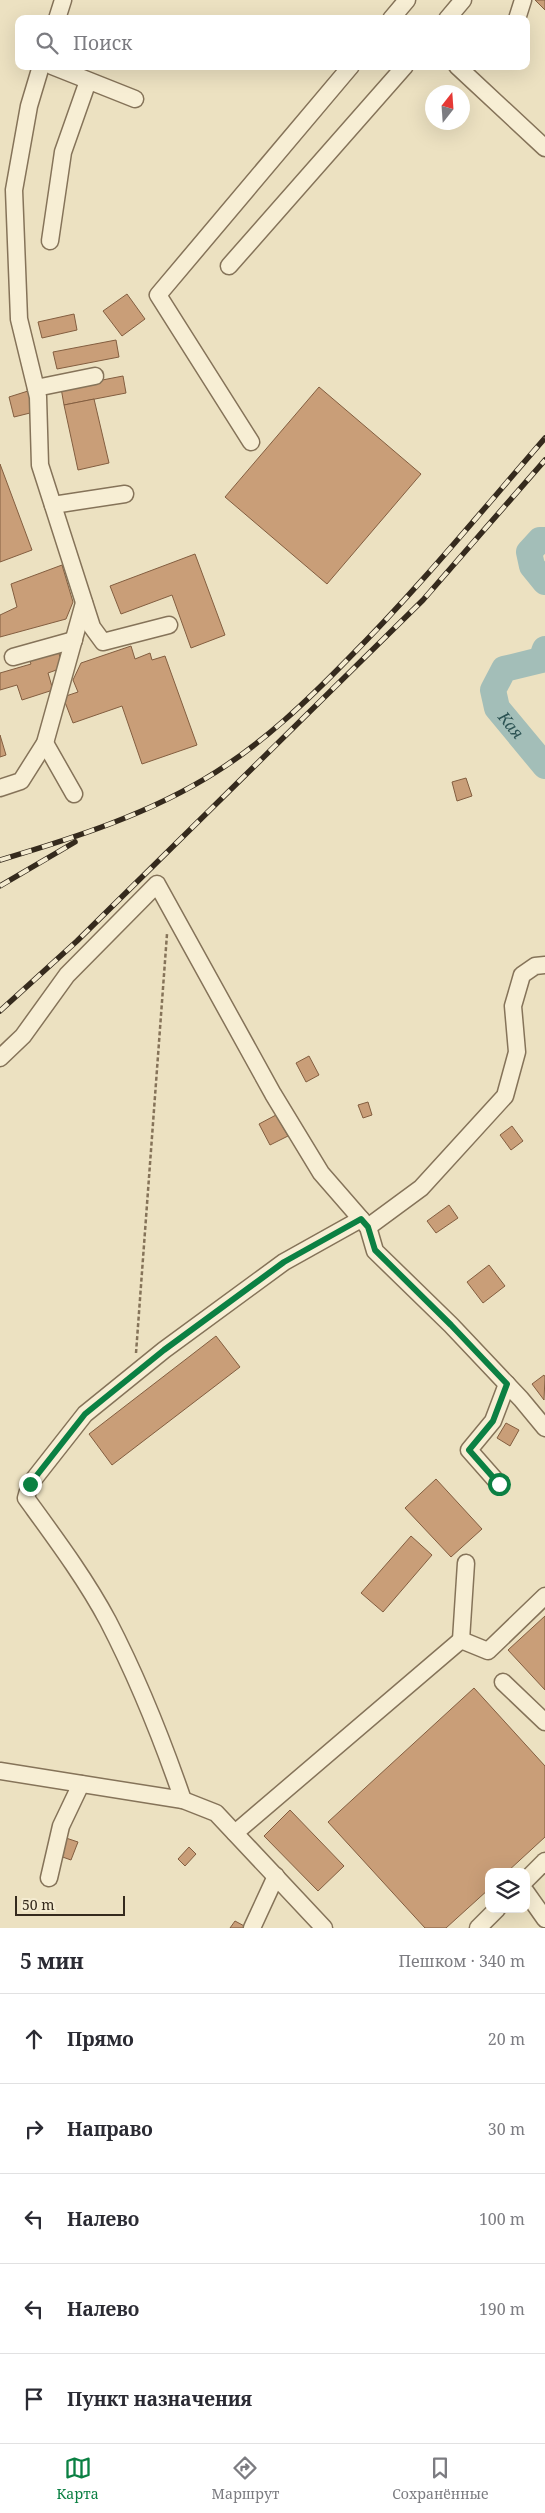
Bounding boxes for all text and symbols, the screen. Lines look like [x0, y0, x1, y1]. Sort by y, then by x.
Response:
search box [15, 15, 530, 70]
icon: search [33, 29, 61, 57]
text: Поиск [73, 30, 132, 56]
north arrow [425, 85, 470, 130]
water label: Кая [493, 706, 529, 743]
route end [19, 1473, 42, 1496]
route start [488, 1473, 511, 1496]
map controls [485, 1868, 530, 1913]
button: layers [485, 1868, 530, 1913]
scale bar [15, 1893, 125, 1916]
text: 50 m [22, 1895, 55, 1914]
text: 5 мин [20, 1947, 84, 1975]
text: Пешком · 340 m [398, 1950, 525, 1972]
icon: ahead [20, 2025, 48, 2053]
text: Прямо [67, 2026, 134, 2052]
text: 20 m [488, 2028, 525, 2050]
icon: right [20, 2115, 48, 2143]
text: Направо [67, 2116, 153, 2142]
text: 30 m [488, 2118, 525, 2140]
icon: left [20, 2205, 48, 2233]
text: Налево [67, 2206, 139, 2232]
text: 100 m [479, 2208, 525, 2230]
icon: left [20, 2295, 48, 2323]
text: Налево [67, 2296, 139, 2322]
text: 190 m [479, 2298, 525, 2320]
icon: arrive [20, 2385, 48, 2413]
text: Пункт назначения [67, 2386, 252, 2412]
tab: Карта [56, 2454, 99, 2503]
tab: Маршрут [212, 2454, 279, 2503]
tab: Сохранённые [392, 2454, 489, 2503]

